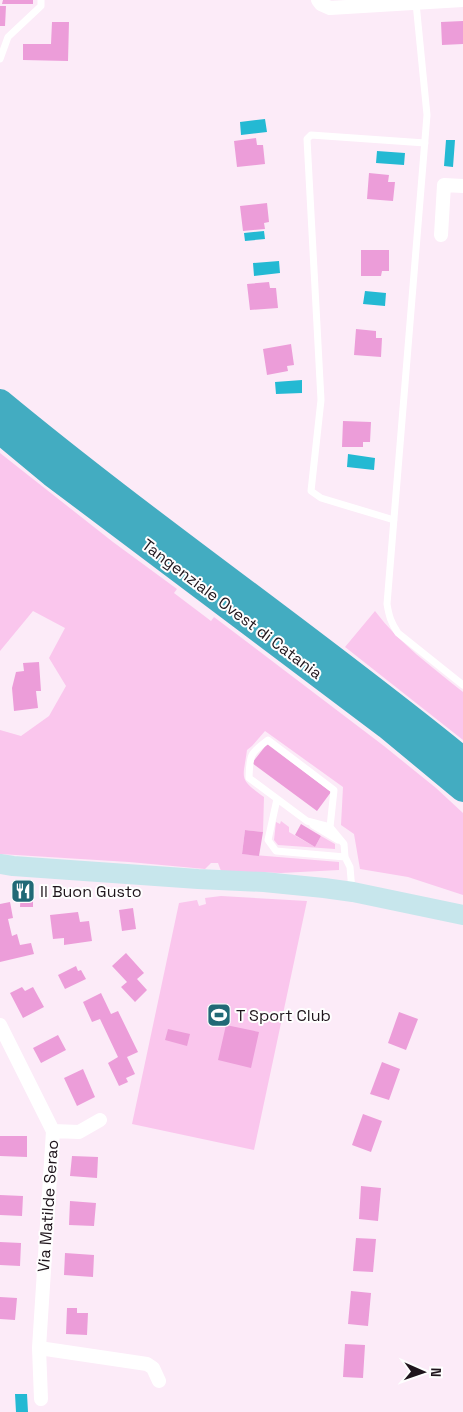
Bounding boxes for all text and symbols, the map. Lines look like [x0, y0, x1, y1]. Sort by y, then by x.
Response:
street label: Tangenziale Ovest di Catania [138, 534, 326, 684]
restaurant icon: Il Buon Gusto [10, 878, 36, 904]
place label: Il Buon Gusto [40, 881, 142, 902]
sports icon: T Sport Club [206, 1002, 232, 1028]
place label: T Sport Club [236, 1005, 331, 1026]
street label: Via Matilde Serao [33, 1139, 63, 1273]
north arrow [398, 1347, 448, 1397]
text: N [427, 1367, 445, 1377]

